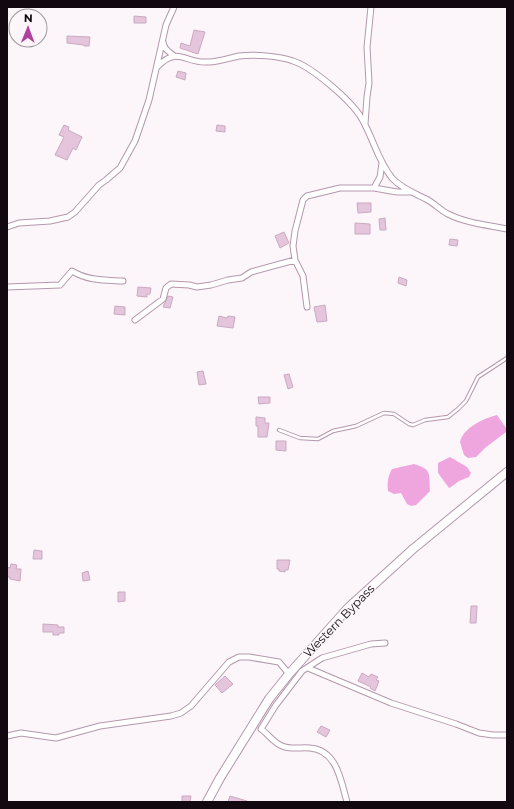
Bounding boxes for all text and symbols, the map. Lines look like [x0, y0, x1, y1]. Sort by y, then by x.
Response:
north arrow [8, 8, 48, 48]
text: N [24, 11, 33, 25]
street label: Western Bypass [300, 581, 378, 660]

